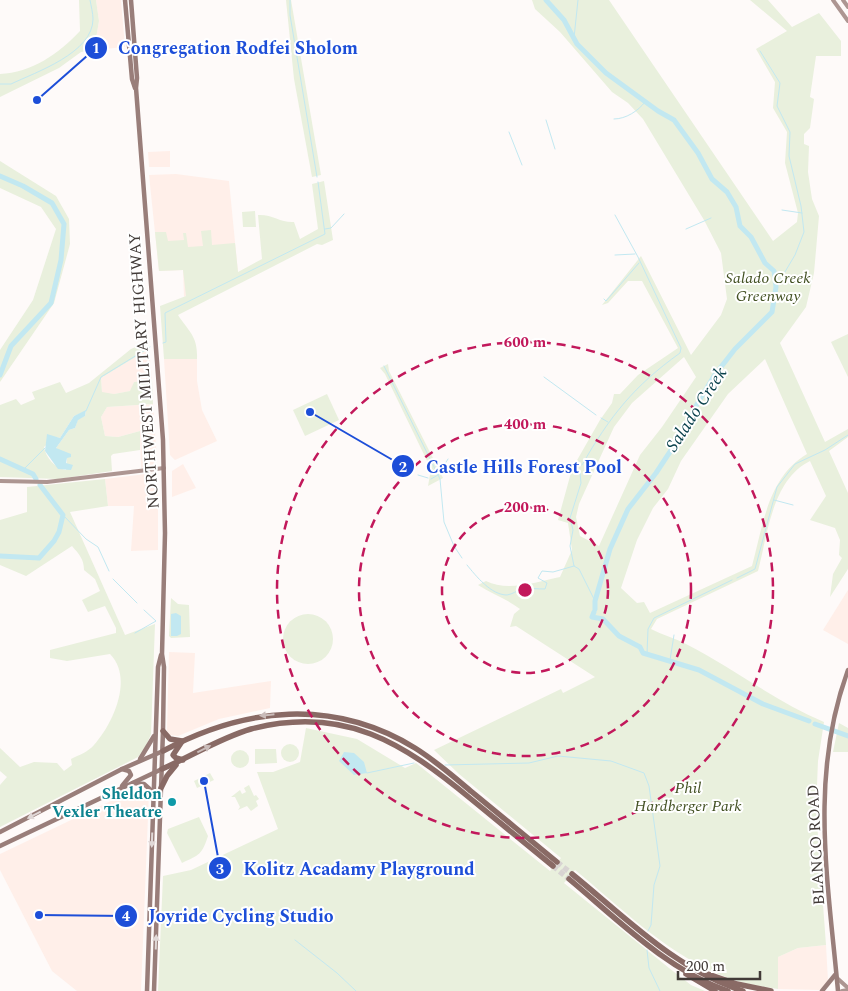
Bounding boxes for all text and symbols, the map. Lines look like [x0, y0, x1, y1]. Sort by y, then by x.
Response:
callout: Congregation Rodfei Sholom [83, 32, 368, 65]
text: Congregation Rodfei Sholom [118, 35, 358, 62]
text: 1 [92, 37, 100, 60]
street label: NORTHWEST MILITARY HIGHWAY [122, 232, 166, 510]
park label: Salado Creek Greenway [725, 266, 811, 308]
text: 600 m [504, 331, 547, 354]
water label: Salado Creek [659, 361, 734, 457]
text: 400 m [504, 413, 547, 436]
callout: Castle Hills Forest Pool [391, 450, 632, 483]
text: Castle Hills Forest Pool [426, 454, 622, 481]
text: 2 [399, 456, 407, 479]
text: 200 m [504, 496, 547, 519]
centre of rings [516, 581, 534, 599]
one-way arrow [259, 711, 275, 719]
one-way arrow [197, 745, 211, 753]
park label: Phil Hardberger Park [634, 776, 742, 818]
place label: Sheldon Vexler Theatre [52, 782, 162, 824]
street label: BLANCO ROAD [801, 784, 831, 906]
marker: Sheldon Vexler Theatre [166, 796, 178, 808]
one-way arrow [26, 811, 41, 819]
one-way arrow [148, 833, 156, 849]
callout: Kolitz Acadamy Playground [208, 852, 484, 885]
text: Kolitz Acadamy Playground [243, 856, 475, 883]
text: 3 [216, 858, 224, 881]
callout: Joyride Cycling Studio [114, 899, 344, 932]
text: Joyride Cycling Studio [148, 903, 334, 930]
text: 4 [122, 905, 131, 928]
one-way arrow [152, 934, 160, 950]
scale bar [678, 948, 760, 980]
text: 200 m [686, 955, 725, 978]

